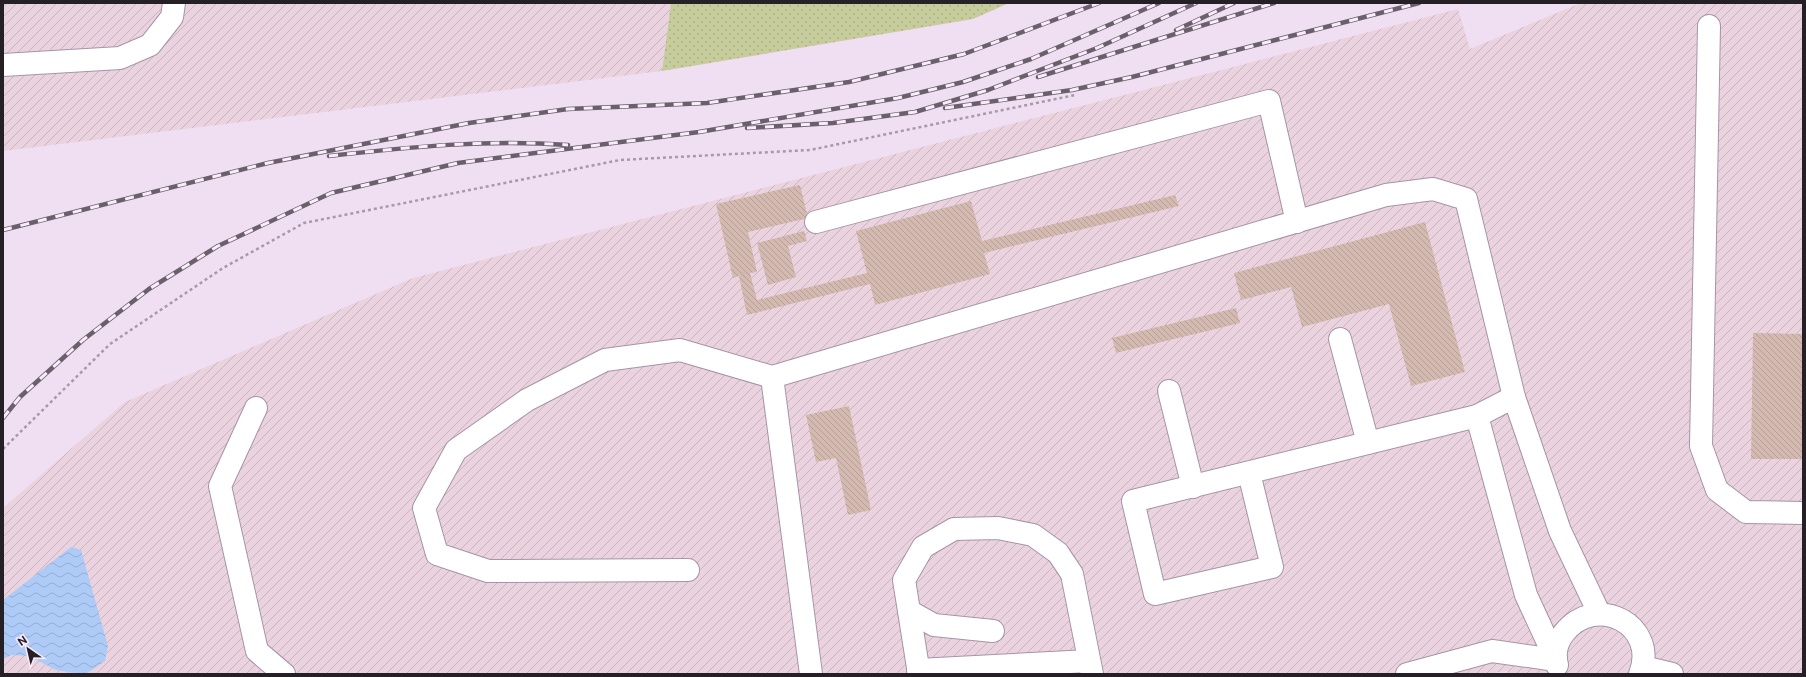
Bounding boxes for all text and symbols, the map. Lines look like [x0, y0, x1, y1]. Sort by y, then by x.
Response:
north arrow [8, 629, 48, 669]
text: N [15, 633, 29, 648]

